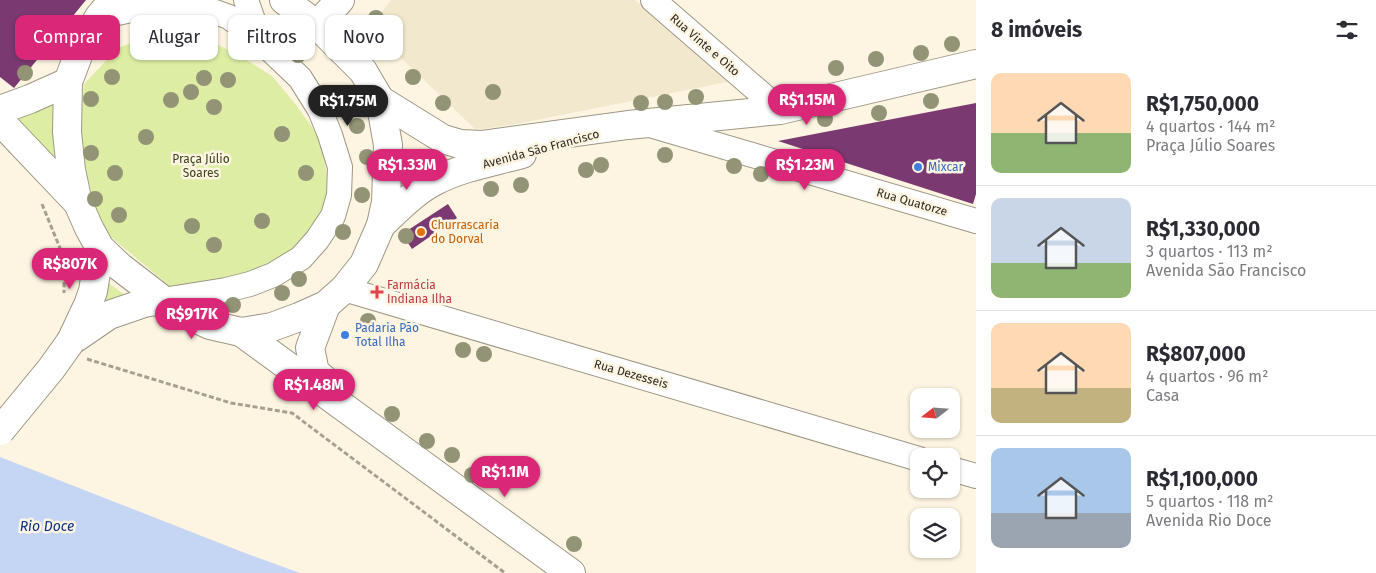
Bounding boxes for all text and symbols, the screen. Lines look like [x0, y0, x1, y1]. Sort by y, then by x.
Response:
street label: Rua Vinte e Oito [667, 11, 743, 79]
chip: Comprar [15, 15, 120, 60]
chip: Alugar [130, 15, 218, 60]
chip: Filtros [228, 15, 315, 60]
chip: Novo [325, 15, 403, 60]
icon: filters [1333, 16, 1361, 44]
text: 8 imóveis [991, 17, 1082, 43]
pin: R$1.75M [302, 84, 394, 127]
pin: R$1.15M [761, 84, 853, 126]
text: R$1.15M [779, 90, 835, 109]
text: R$1.75M [319, 91, 377, 110]
text: R$1,750,000 [1146, 91, 1259, 117]
icon: home [1031, 93, 1091, 153]
text: 4 quartos · 144 m² [1146, 117, 1275, 136]
street label: Avenida São Francisco [481, 127, 601, 171]
text: Praça Júlio Soares [1146, 136, 1275, 155]
pin: R$1.33M [361, 148, 453, 191]
pin: R$1.23M [759, 148, 851, 191]
park label: Praça Júlio Soares [172, 152, 230, 180]
text: R$1.33M [378, 155, 436, 174]
text: R$1.23M [776, 155, 834, 174]
place label: Mixcar [928, 160, 964, 174]
marker: Mixcar [912, 161, 924, 173]
street label: Rua Quatorze [875, 185, 949, 219]
text: R$1,330,000 [1146, 216, 1260, 242]
place label: Churrascaria do Dorval [431, 218, 499, 246]
icon: home [1031, 218, 1091, 278]
marker: Churrascaria do Dorval [415, 226, 427, 238]
text: 3 quartos · 113 m² [1146, 242, 1273, 261]
pin: R$807K [29, 248, 111, 290]
text: R$807K [43, 254, 97, 273]
text: Avenida São Francisco [1146, 261, 1306, 280]
place label: Farmácia Indiana Ilha [387, 278, 452, 306]
marker: Farmácia Indiana Ilha [371, 286, 383, 298]
pin: R$917K [151, 298, 233, 340]
text: R$917K [166, 304, 218, 323]
place label: Padaria Pão Total Ilha [355, 321, 419, 349]
marker: Padaria Pão Total Ilha [339, 329, 351, 341]
text: R$807,000 [1146, 341, 1246, 367]
icon: home [1031, 343, 1091, 403]
street label: Rua Dezesseis [592, 357, 670, 391]
text: 4 quartos · 96 m² [1146, 367, 1268, 386]
pin: R$1.48M [268, 368, 360, 411]
text: R$1.48M [284, 375, 344, 394]
text: Casa [1146, 386, 1179, 405]
north arrow [910, 388, 960, 438]
map controls [910, 388, 960, 558]
button: locate [910, 448, 960, 498]
pin: R$1.1M [464, 456, 546, 498]
text: R$1.1M [481, 462, 529, 481]
text: R$1,100,000 [1146, 466, 1258, 492]
icon: home [1031, 468, 1091, 528]
text: 5 quartos · 118 m² [1146, 492, 1273, 511]
button: layers [910, 508, 960, 558]
text: Avenida Rio Doce [1146, 511, 1272, 530]
water label: Rio Doce [20, 518, 74, 535]

